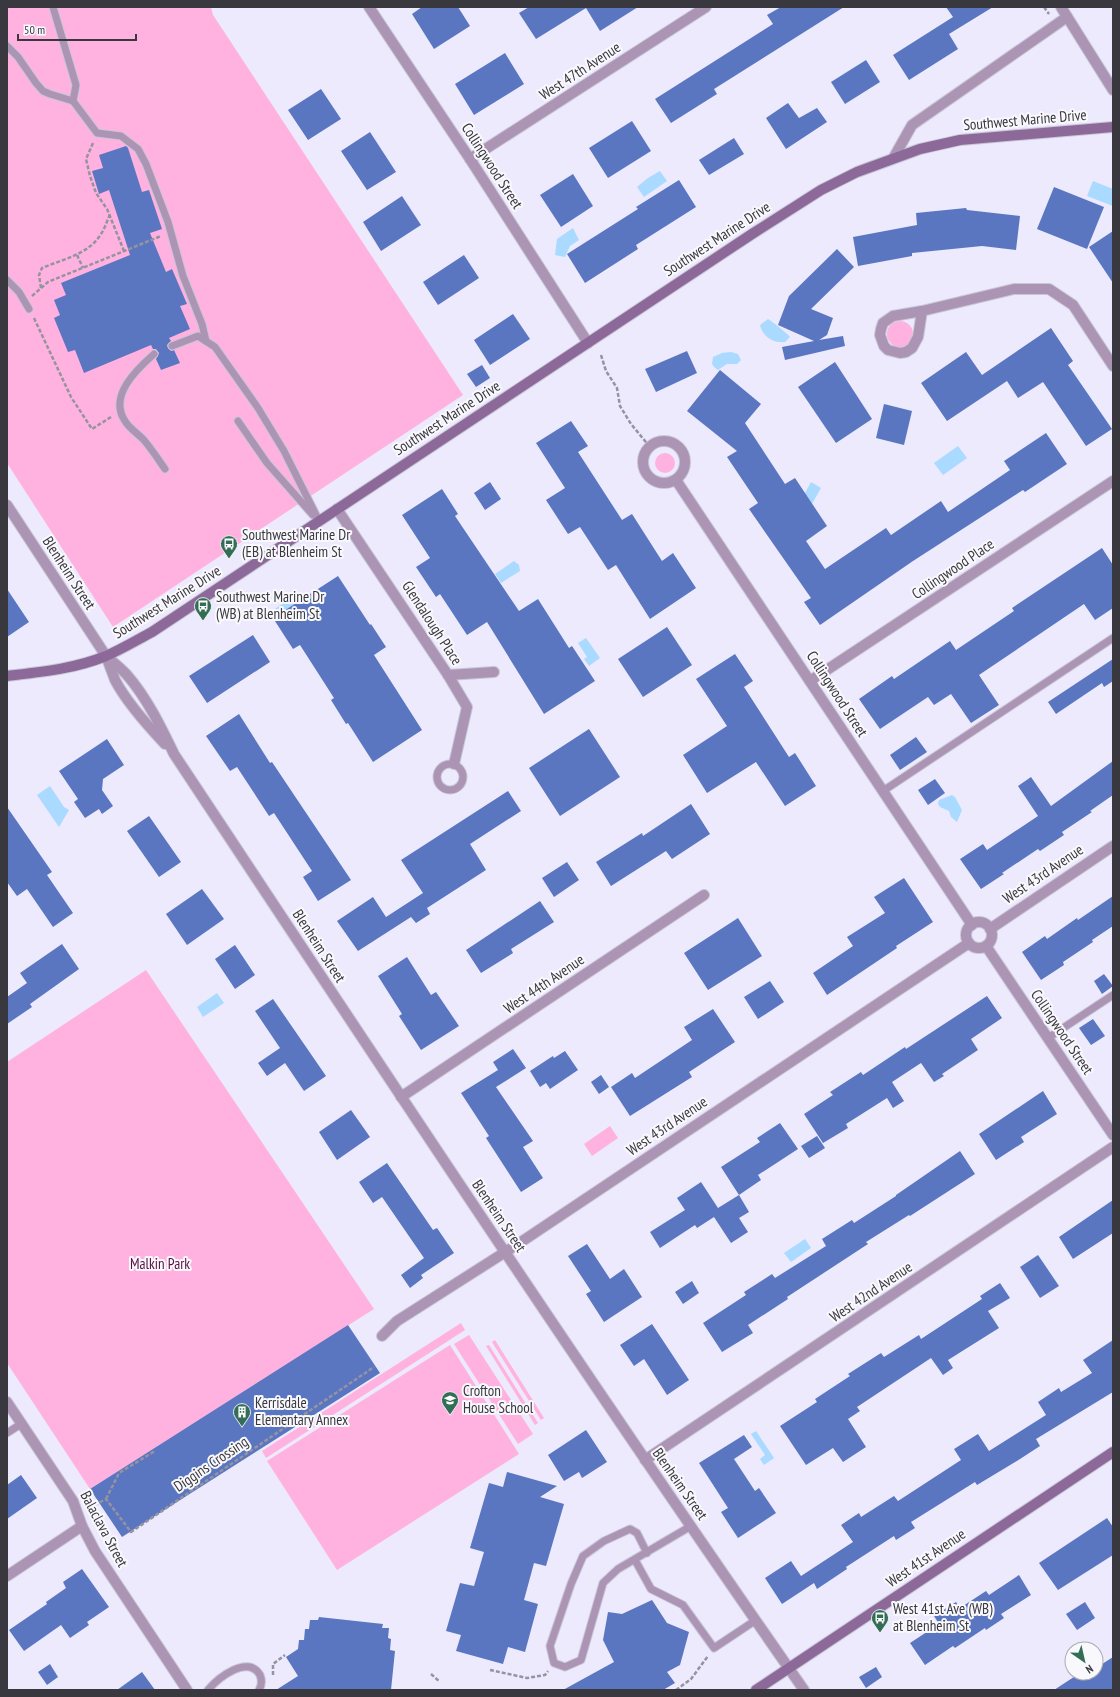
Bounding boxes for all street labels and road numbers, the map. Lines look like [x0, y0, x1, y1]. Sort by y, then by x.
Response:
street label: West 47th Avenue [536, 37, 624, 104]
street label: Southwest Marine Drive [963, 105, 1087, 134]
street label: Collingwood Street [458, 119, 527, 212]
street label: Southwest Marine Drive [660, 197, 774, 280]
street label: Southwest Marine Drive [390, 376, 504, 459]
street label: Blenheim Street [39, 533, 100, 613]
street label: Collingwood Place [908, 534, 997, 603]
street label: Southwest Marine Drive [109, 561, 224, 642]
street label: Glendalough Place [398, 577, 467, 668]
street label: Collingwood Street [803, 647, 872, 740]
street label: West 43rd Avenue [999, 840, 1087, 907]
street label: Blenheim Street [289, 906, 350, 986]
street label: West 44th Avenue [500, 950, 588, 1017]
street label: Collingwood Street [1027, 986, 1098, 1078]
street label: West 43rd Avenue [623, 1092, 711, 1159]
street label: Blenheim Street [468, 1176, 531, 1256]
street label: West 42nd Avenue [826, 1257, 916, 1326]
street label: Diggins Crossing [170, 1432, 252, 1495]
street label: Blenheim Street [649, 1444, 712, 1523]
street label: Balaclava Street [76, 1487, 132, 1570]
street label: West 41st Avenue [882, 1524, 969, 1591]

